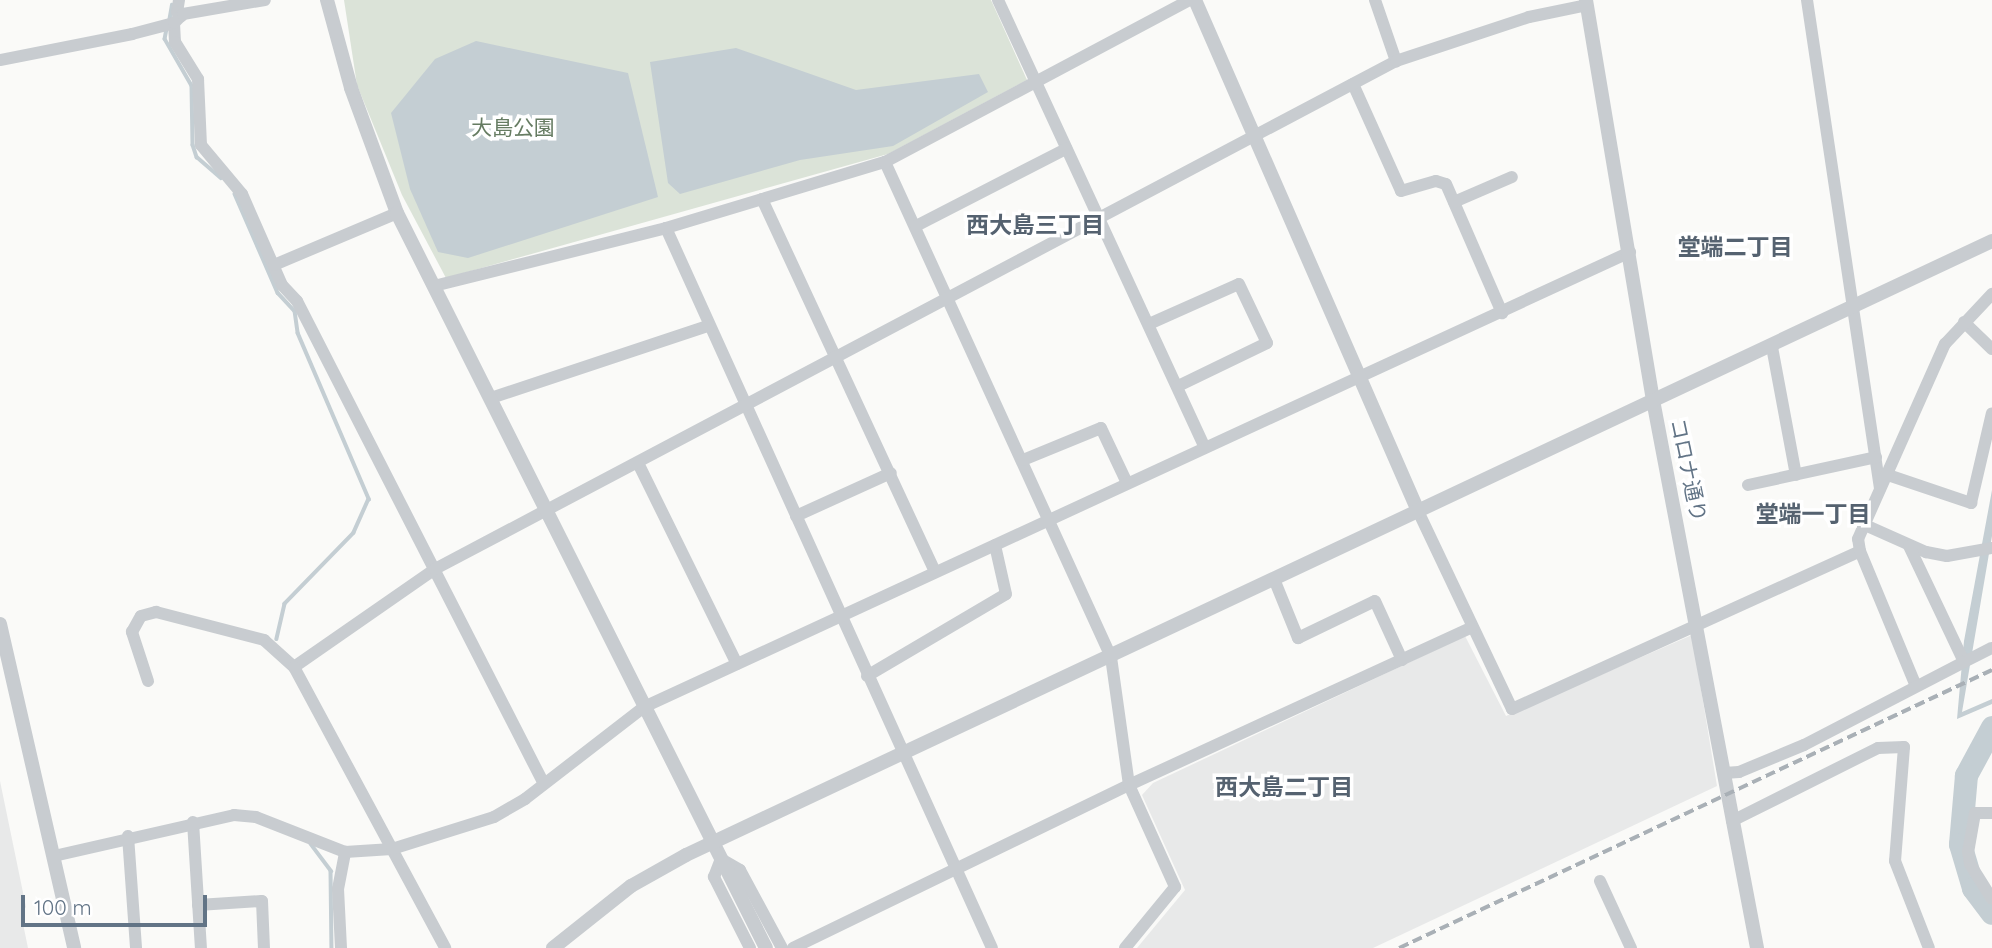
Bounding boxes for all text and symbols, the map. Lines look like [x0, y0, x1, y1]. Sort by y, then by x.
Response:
park label: 大島公園 [471, 114, 555, 140]
district label: 西大島三丁目 [966, 211, 1104, 239]
district label: 堂端二丁目 [1678, 233, 1792, 261]
street label: コロナ通り [1666, 416, 1712, 524]
district label: 堂端一丁目 [1756, 500, 1870, 528]
district label: 西大島二丁目 [1215, 773, 1353, 801]
scale bar [24, 881, 210, 925]
text: 100 m [34, 894, 92, 920]

